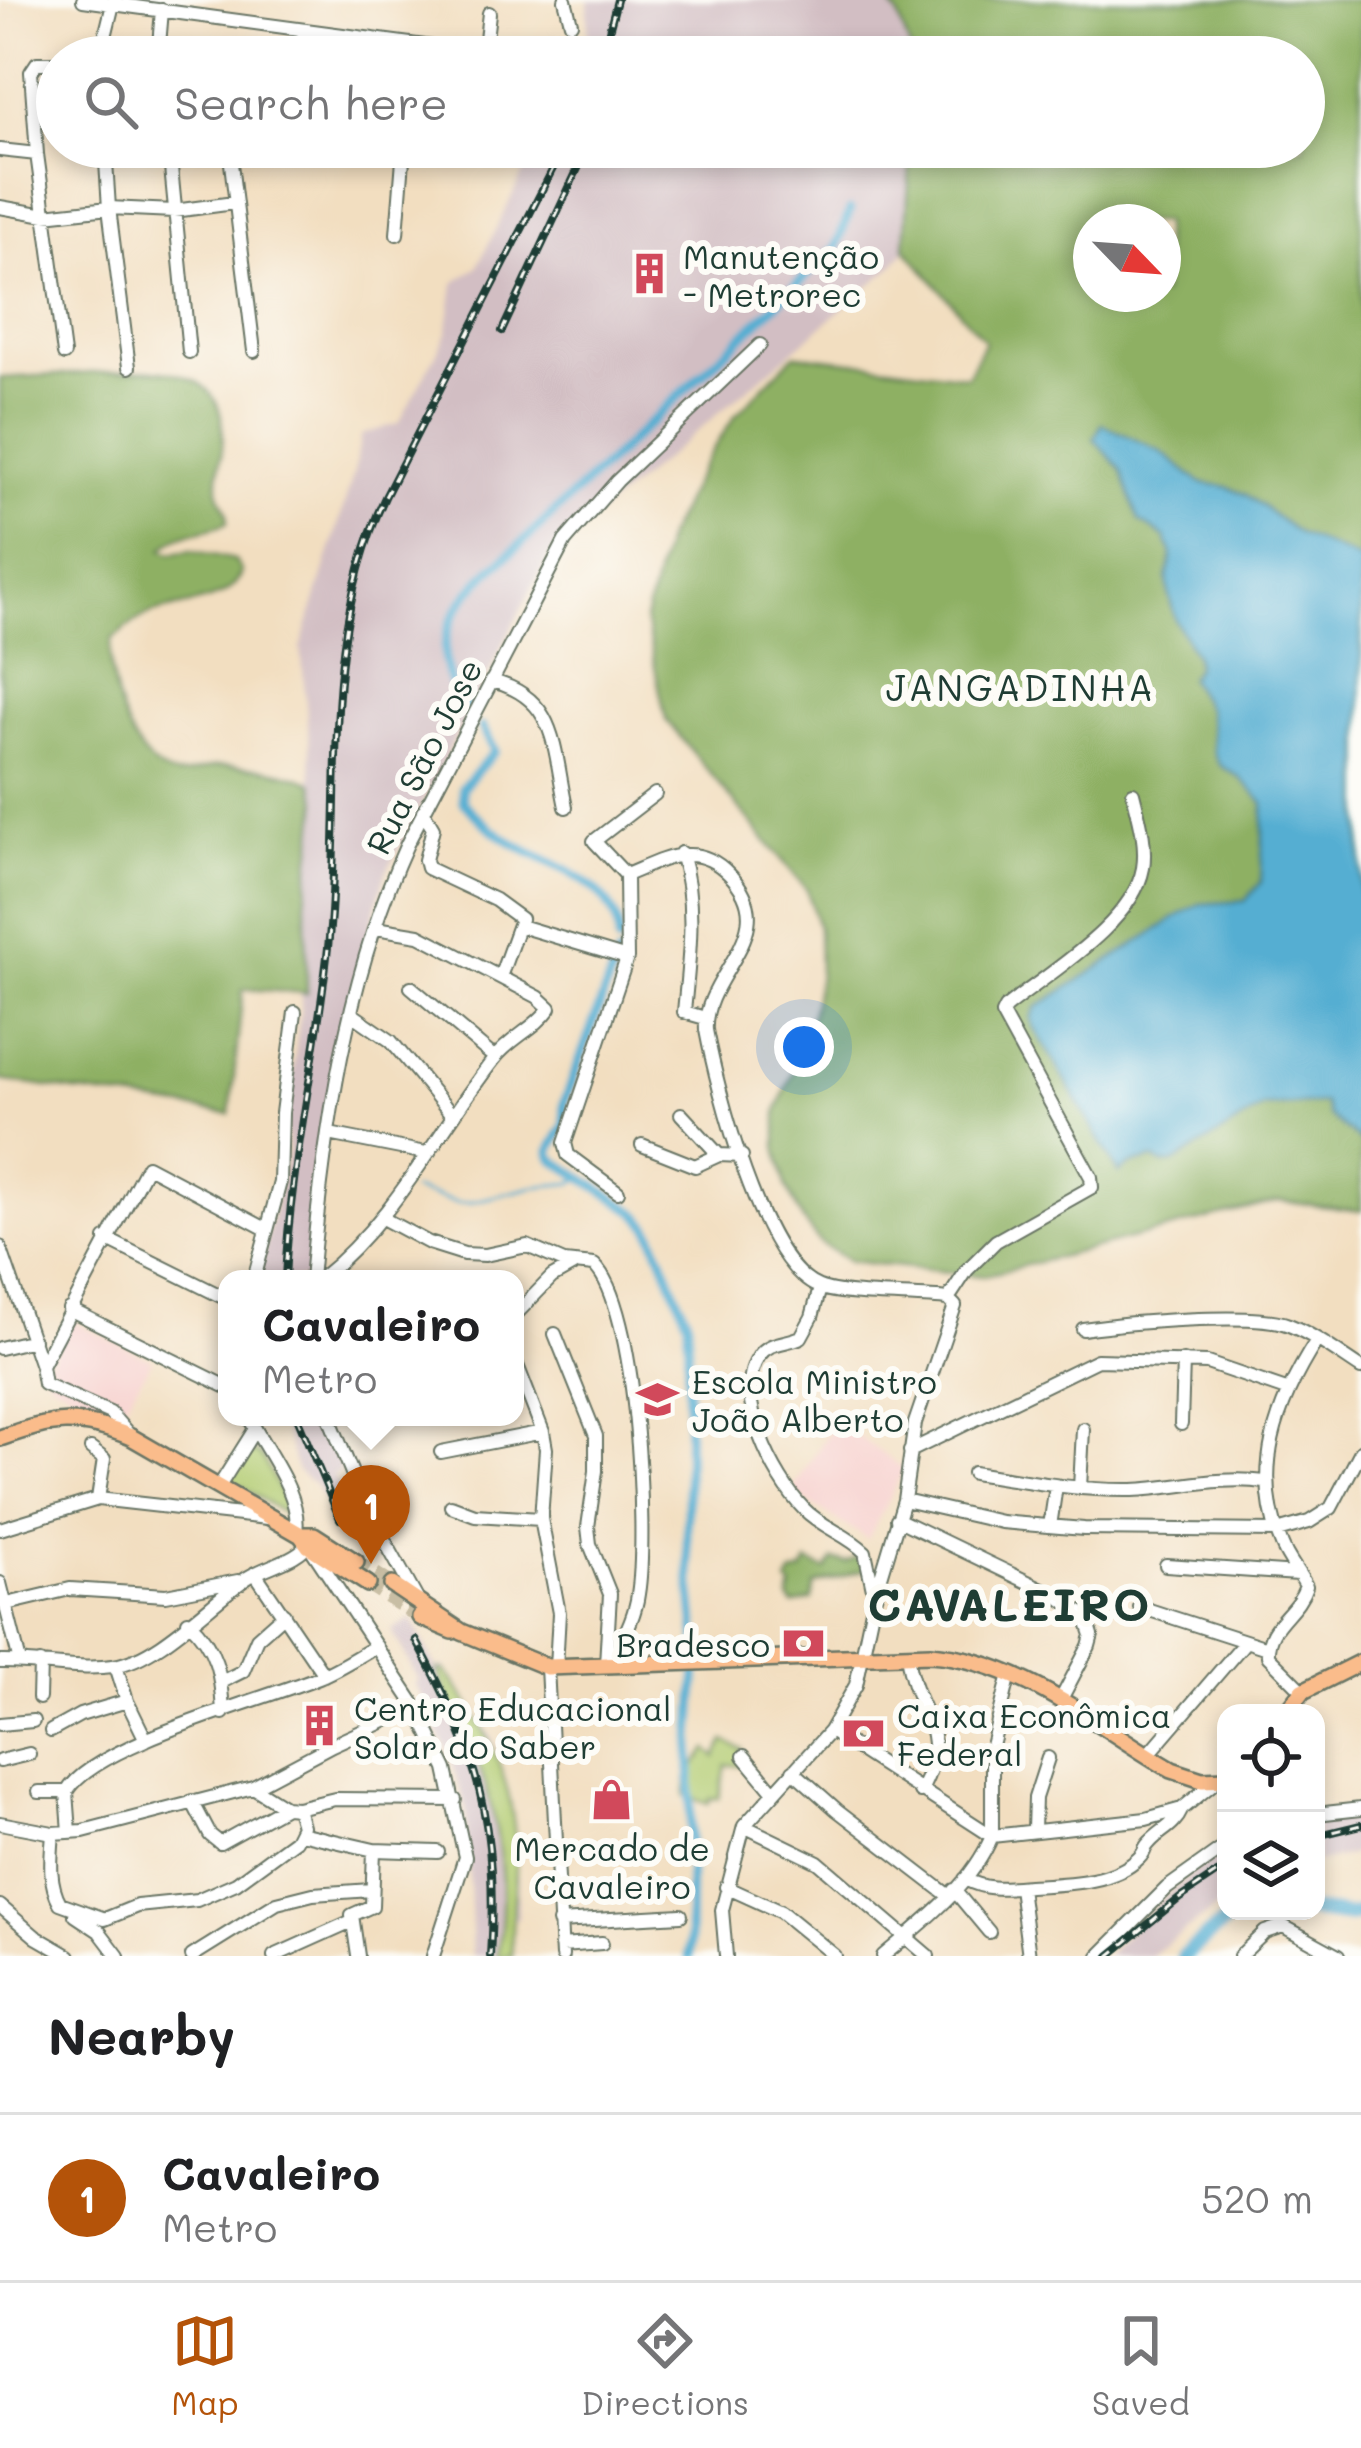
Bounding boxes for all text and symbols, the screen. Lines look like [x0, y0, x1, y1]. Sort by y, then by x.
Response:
search box [36, 36, 1325, 168]
icon: search [78, 69, 144, 135]
text: Search here [174, 73, 448, 131]
north arrow [1073, 204, 1181, 312]
place label: Manutenção - Metrorec [683, 234, 879, 315]
building icon: Manutenção - Metrorec [626, 251, 672, 297]
street label: Rua São Jose [355, 651, 491, 861]
district label: JANGADINHA [886, 663, 1156, 710]
your location [774, 1017, 834, 1077]
popup [218, 1270, 524, 1426]
text: Cavaleiro [262, 1294, 480, 1352]
text: Metro [262, 1352, 377, 1403]
place label: Escola Ministro João Alberto [692, 1359, 937, 1440]
school or university icon: Escola Ministro João Alberto [635, 1376, 681, 1422]
pin: 1 [332, 1465, 410, 1564]
district label: CAVALEIRO [868, 1574, 1152, 1632]
bank icon: Bradesco [781, 1620, 827, 1666]
place label: Bradesco [616, 1622, 770, 1665]
place label: Centro Educacional Solar do Saber [354, 1686, 672, 1767]
place label: Caixa Econômica Federal [897, 1693, 1171, 1774]
building icon: Centro Educacional Solar do Saber [297, 1703, 343, 1749]
map controls [1217, 1704, 1325, 1920]
button: locate [1217, 1704, 1325, 1812]
bank icon: Caixa Econômica Federal [840, 1710, 886, 1756]
shop icon: Mercado de Cavaleiro [589, 1776, 635, 1822]
button: layers [1217, 1812, 1325, 1920]
place label: Mercado de Cavaleiro [514, 1826, 710, 1907]
text: Nearby [48, 2001, 235, 2068]
text: Cavaleiro [162, 2143, 380, 2201]
text: 1 [78, 2172, 96, 2223]
text: 520 m [1201, 2172, 1313, 2223]
text: Metro [162, 2201, 277, 2252]
tab: Map [171, 2308, 239, 2423]
tab: Directions [581, 2308, 749, 2423]
tab: Saved [1092, 2308, 1190, 2423]

